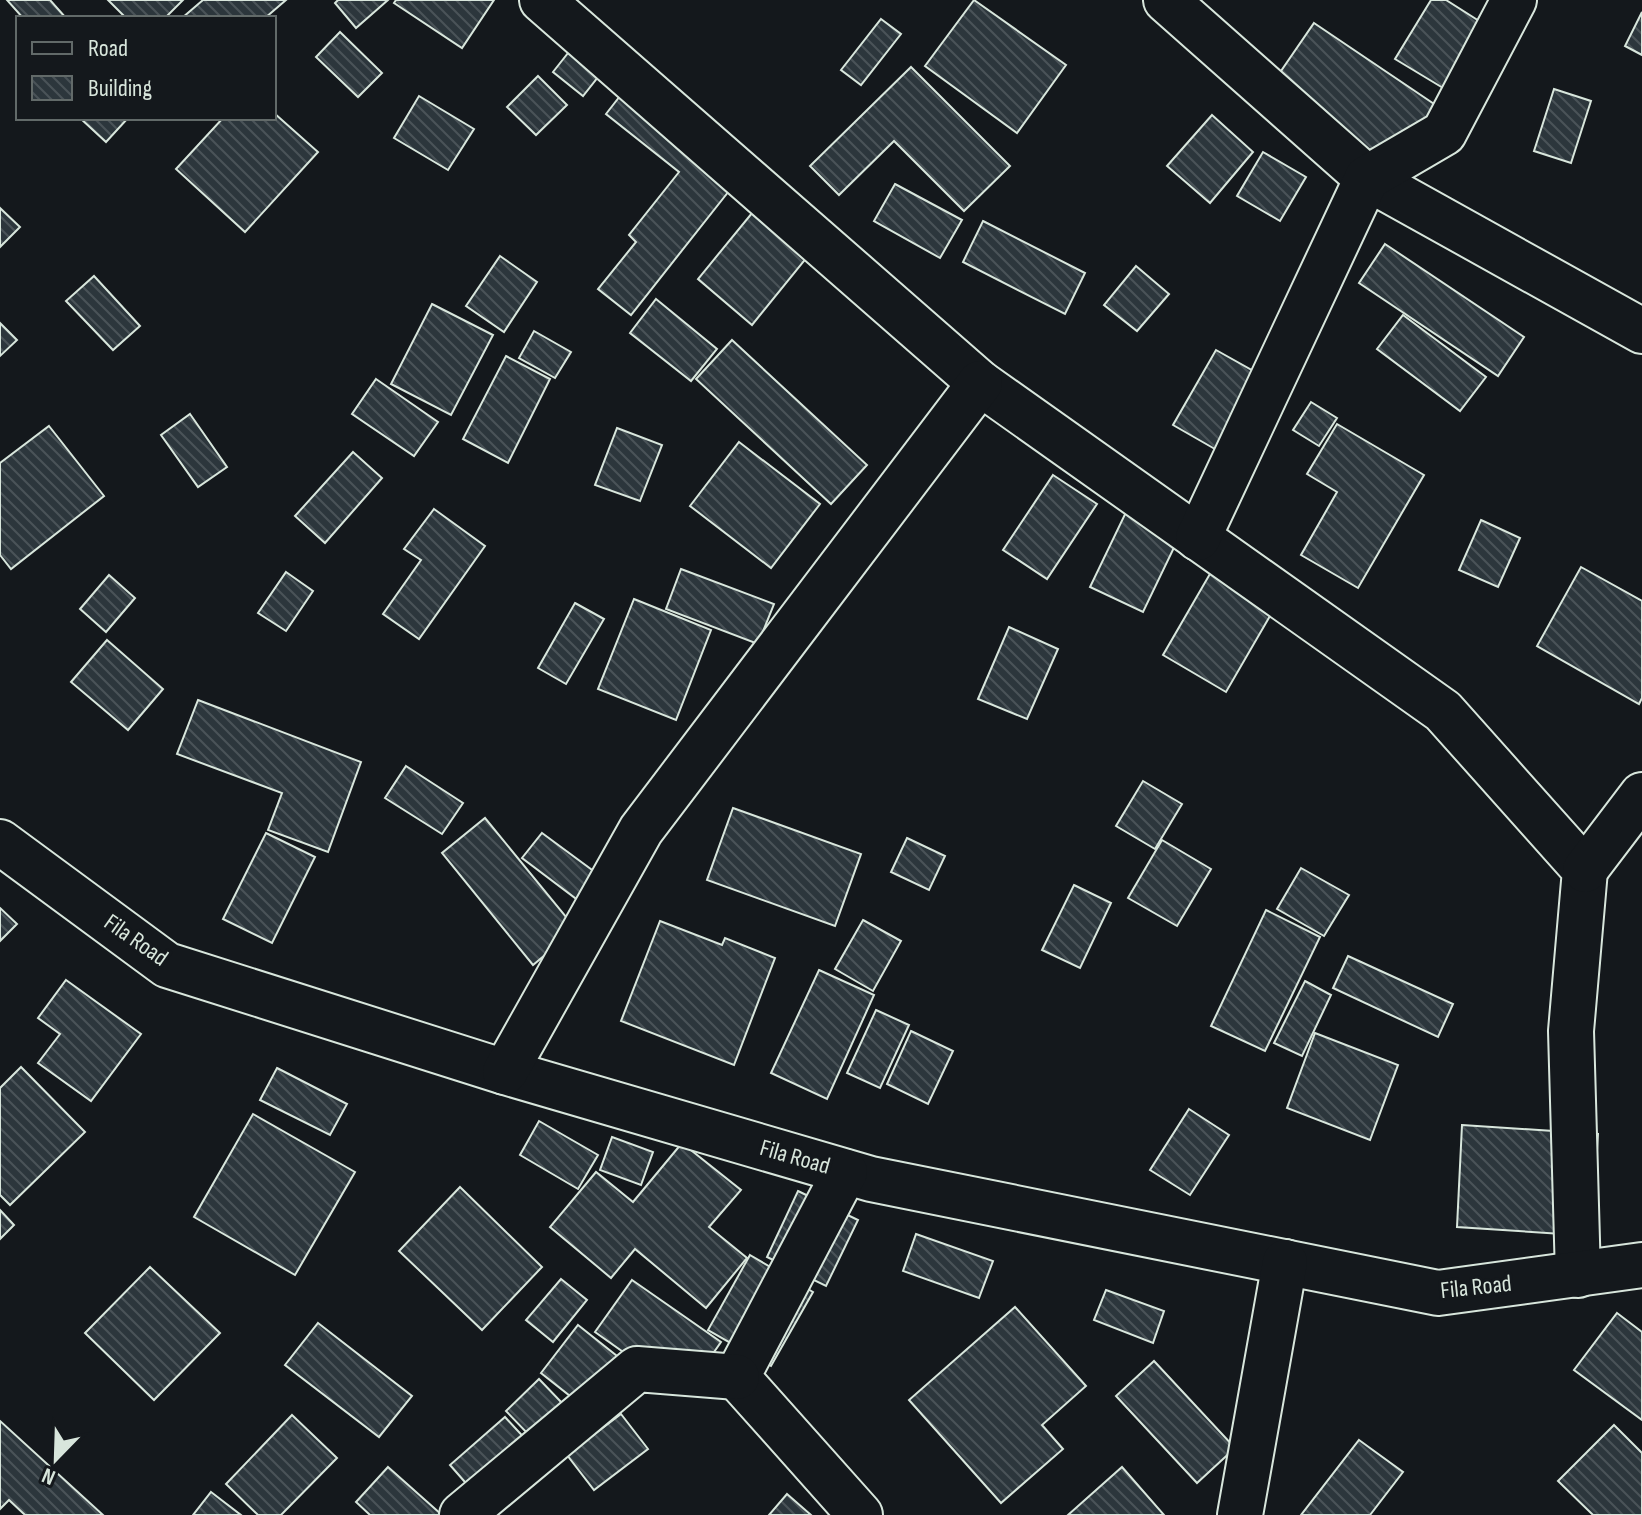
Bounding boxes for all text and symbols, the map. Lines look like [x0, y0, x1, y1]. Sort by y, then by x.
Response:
legend [16, 16, 276, 120]
text: Road [88, 34, 128, 63]
text: Building [88, 74, 152, 103]
street label: Fila Road [98, 908, 174, 972]
street label: Fila Road [757, 1133, 833, 1181]
street label: Fila Road [1439, 1269, 1513, 1305]
north arrow [16, 1419, 96, 1499]
text: N [38, 1461, 59, 1491]

